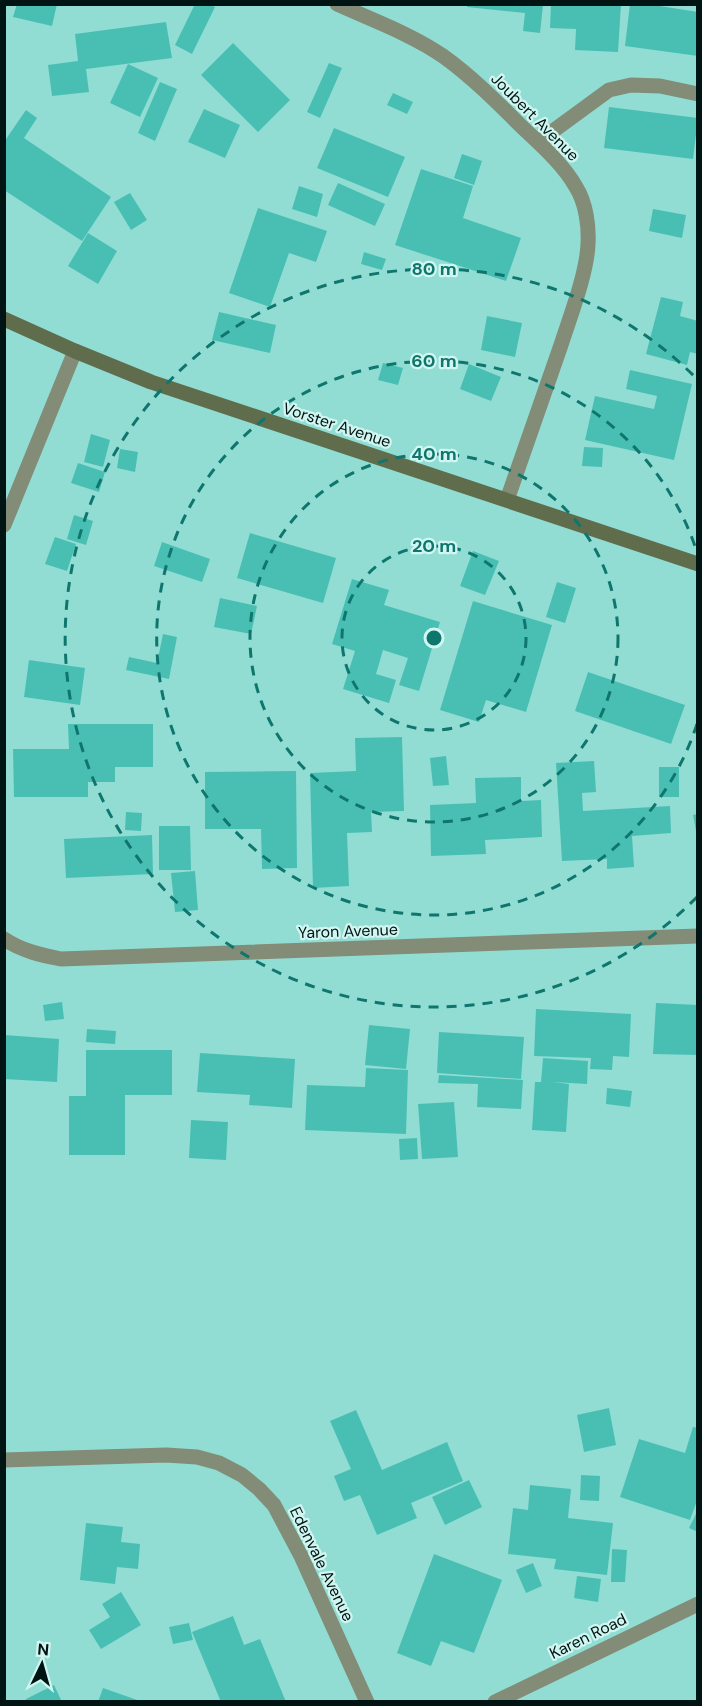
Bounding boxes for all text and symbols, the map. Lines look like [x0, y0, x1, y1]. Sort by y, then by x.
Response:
street label: Joubert Avenue [486, 68, 584, 166]
text: 80 m [411, 257, 457, 281]
text: 60 m [411, 349, 457, 373]
street label: Vorster Avenue [280, 398, 394, 452]
text: 40 m [411, 442, 457, 466]
text: 20 m [412, 534, 456, 558]
centre of rings [424, 628, 444, 648]
street label: Yaron Avenue [298, 919, 398, 943]
street label: Edenvale Avenue [285, 1503, 359, 1625]
street label: Karen Road [546, 1608, 630, 1664]
north arrow [12, 1634, 72, 1694]
text: N [37, 1639, 50, 1661]

